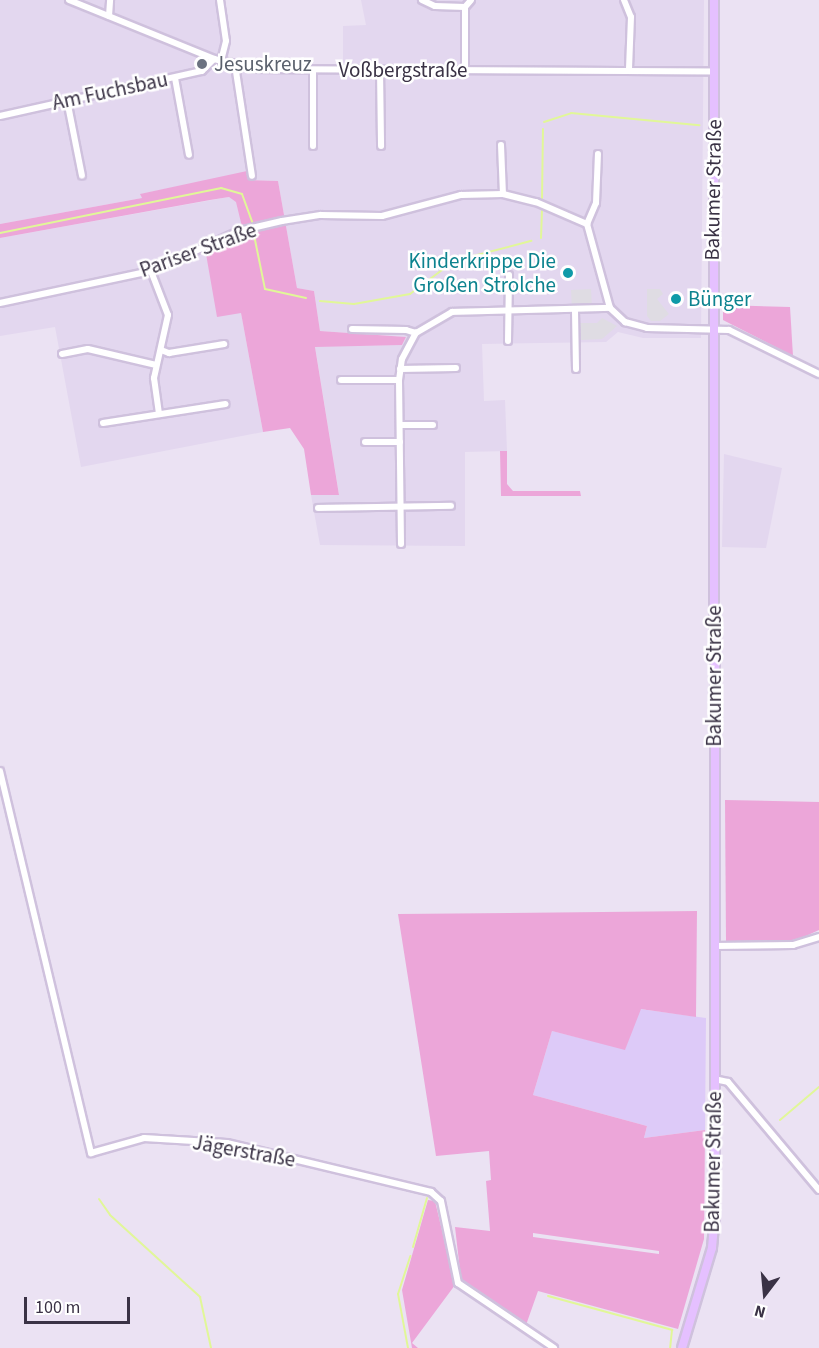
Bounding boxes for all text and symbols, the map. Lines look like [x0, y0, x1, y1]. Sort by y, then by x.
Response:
place label: Jesuskreuz [214, 51, 312, 77]
marker: Jesuskreuz [195, 57, 209, 71]
street label: Voßbergstraße [338, 57, 468, 83]
street label: Am Fuchsbau [50, 66, 170, 116]
street label: Bakumer Straße [699, 119, 727, 261]
street label: Pariser Straße [136, 217, 260, 283]
place label: Kinderkrippe Die Großen Strolche [409, 248, 556, 298]
marker: Kinderkrippe Die Großen Strolche [561, 266, 575, 280]
place label: Bünger [688, 286, 751, 312]
marker: Bünger [669, 292, 683, 306]
street label: Bakumer Straße [701, 605, 727, 747]
street label: Bakumer Straße [699, 1091, 727, 1233]
street label: Jägerstraße [191, 1130, 297, 1172]
north arrow [735, 1264, 795, 1324]
scale bar [27, 1285, 134, 1323]
text: 100 m [35, 1295, 80, 1320]
text: N [752, 1299, 768, 1323]

